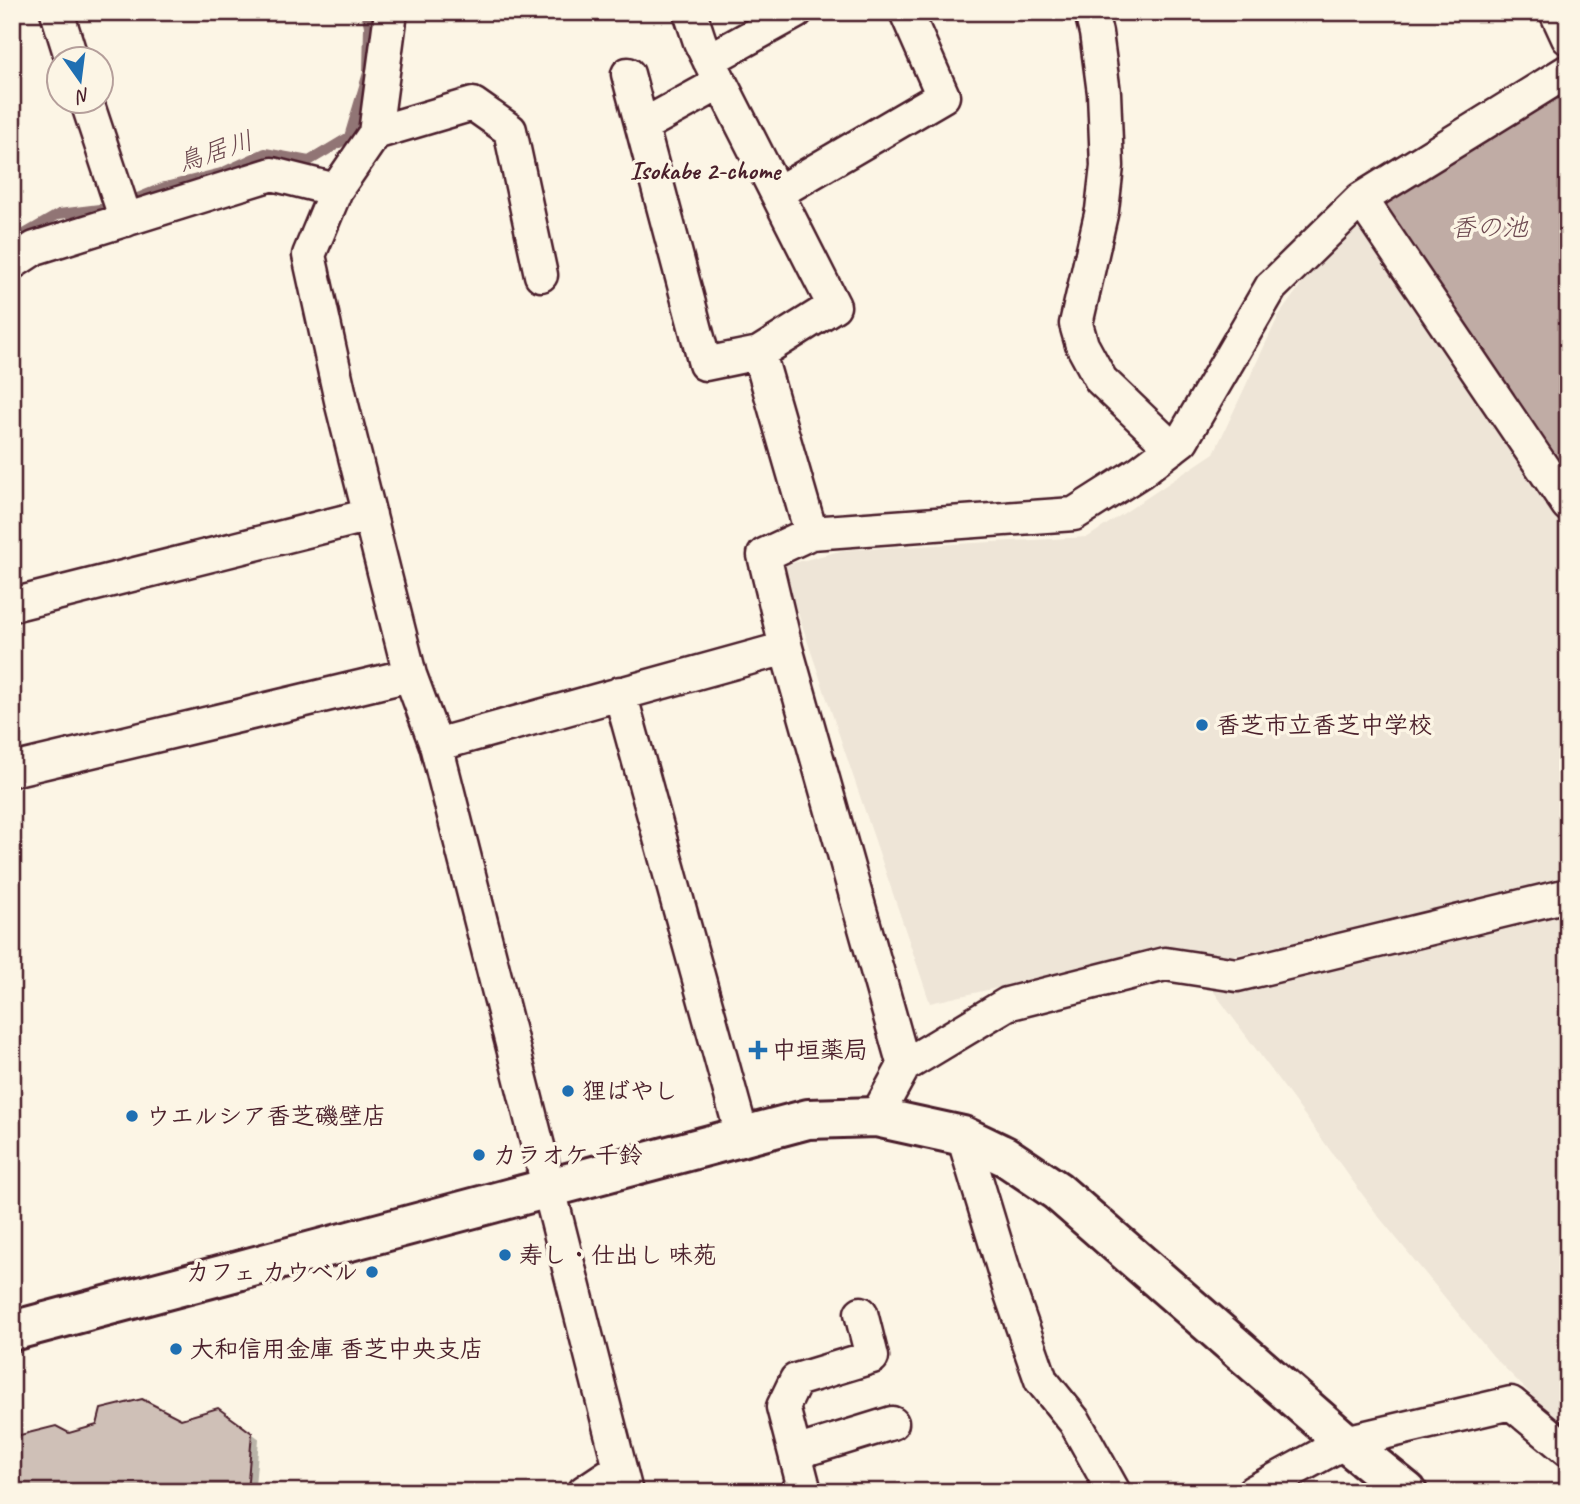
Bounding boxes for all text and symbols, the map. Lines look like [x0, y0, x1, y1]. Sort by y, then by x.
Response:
north arrow [46, 46, 116, 116]
text: N [72, 82, 92, 109]
water label: 鳥居川 [173, 124, 257, 179]
district label: Isokabe 2-chome [630, 154, 782, 187]
water label: 香の池 [1450, 211, 1529, 244]
place label: 香芝市立香芝中学校 [1216, 710, 1432, 740]
marker: 香芝市立香芝中学校 [1194, 717, 1210, 733]
place label: 中垣薬局 [772, 1035, 868, 1065]
marker: 中垣薬局 [750, 1042, 766, 1058]
place label: 狸ばやし [582, 1076, 678, 1106]
marker: 狸ばやし [560, 1083, 576, 1099]
place label: ウエルシア香芝磯壁店 [146, 1101, 386, 1131]
marker: ウエルシア香芝磯壁店 [124, 1108, 140, 1124]
place label: カラオケ 千鈴 [493, 1140, 643, 1170]
marker: カラオケ 千鈴 [471, 1147, 487, 1163]
place label: 寿し・仕出し 味苑 [519, 1240, 717, 1270]
marker: 寿し・仕出し 味苑 [497, 1247, 513, 1263]
place label: カフェ カウベル [186, 1257, 358, 1287]
marker: カフェ カウベル [364, 1264, 380, 1280]
place label: 大和信用金庫 香芝中央支店 [190, 1334, 484, 1364]
marker: 大和信用金庫 香芝中央支店 [168, 1341, 184, 1357]

